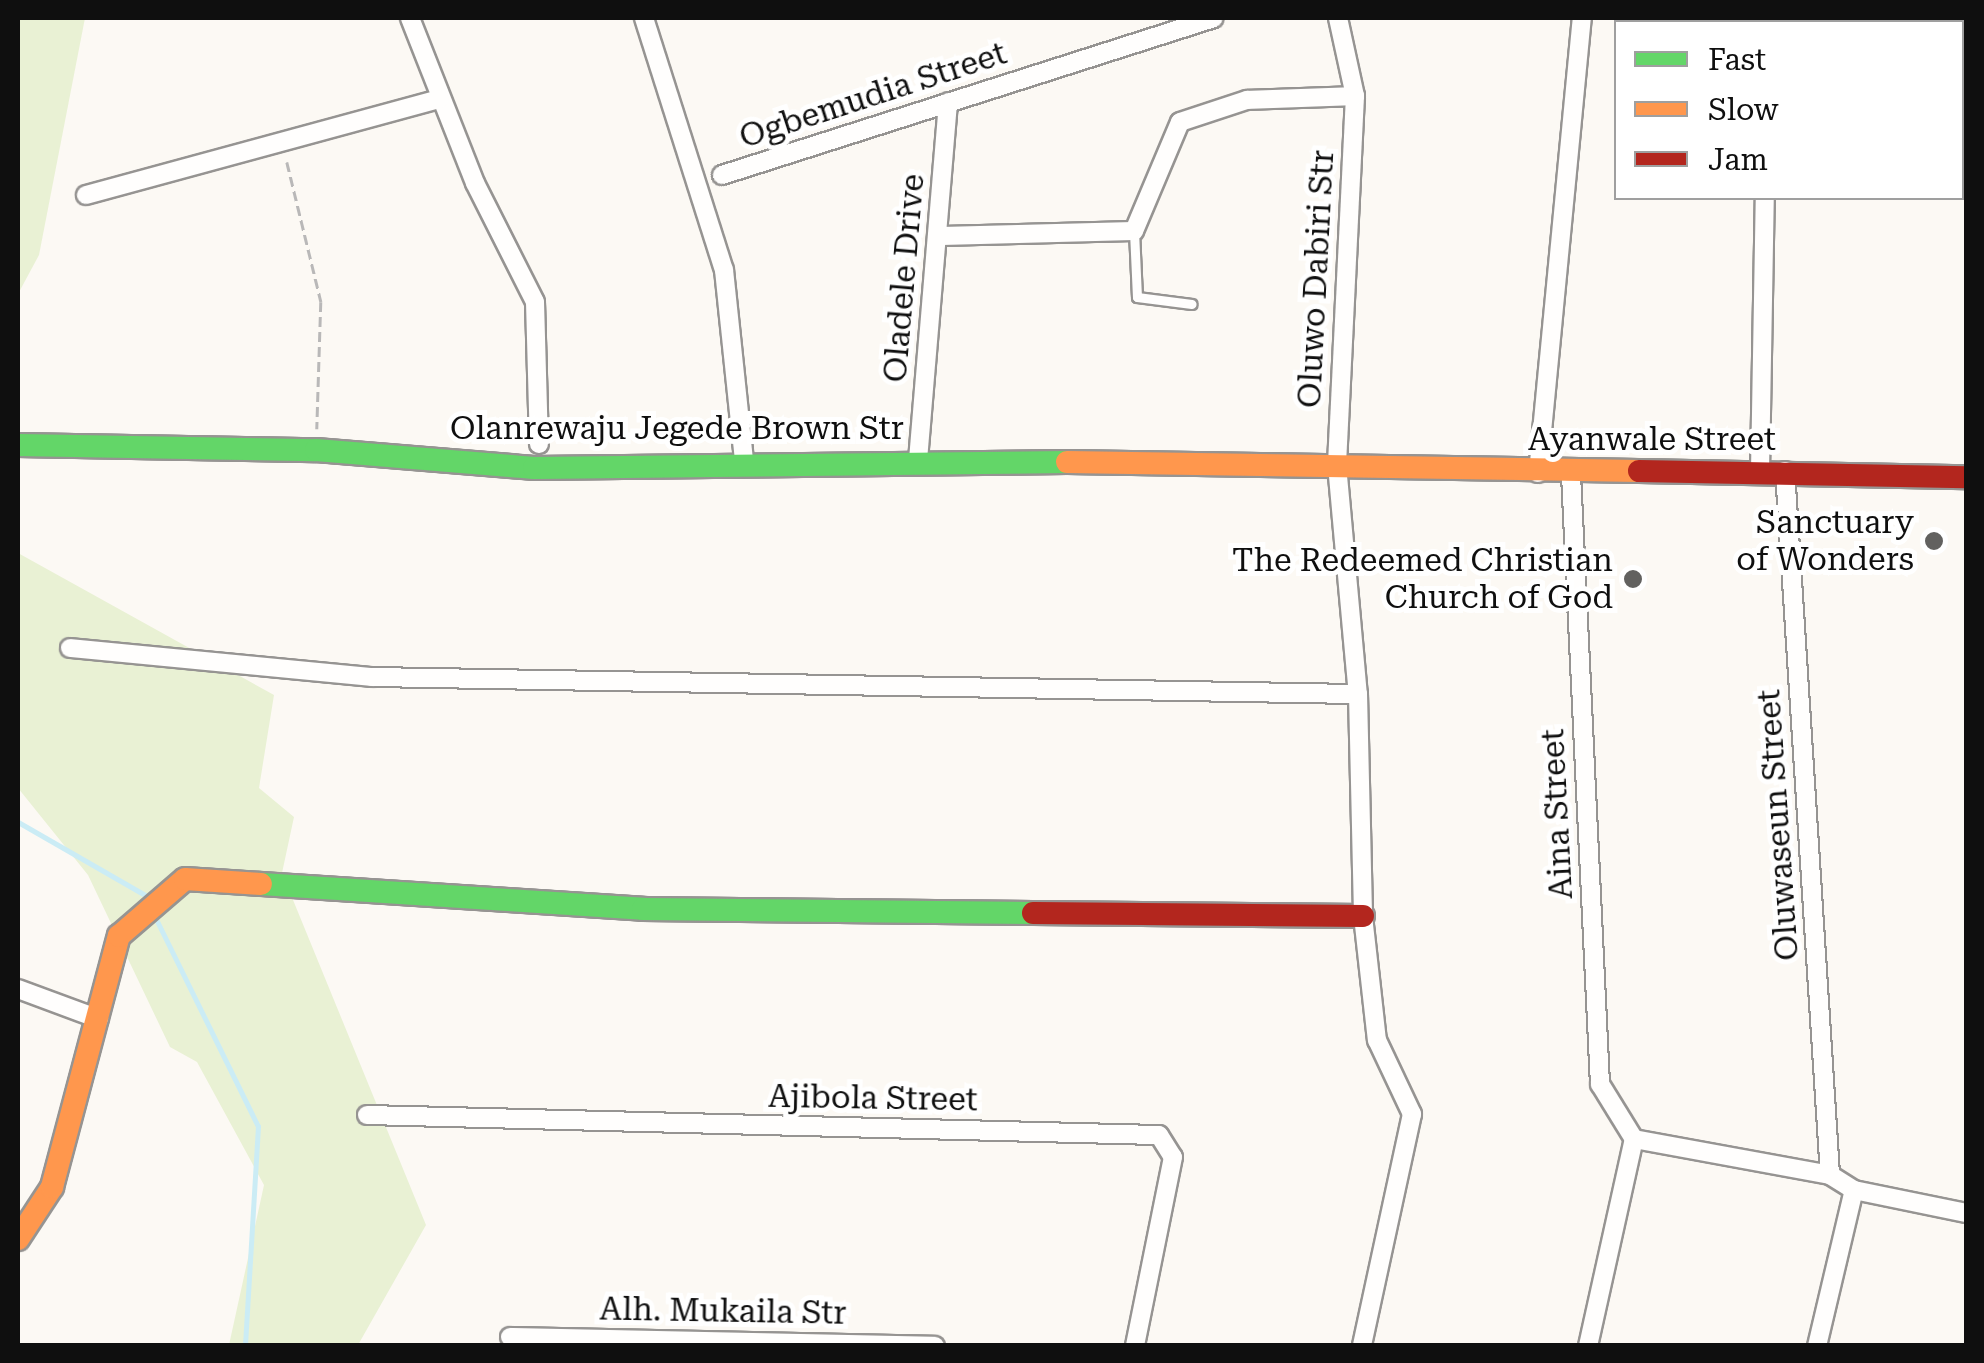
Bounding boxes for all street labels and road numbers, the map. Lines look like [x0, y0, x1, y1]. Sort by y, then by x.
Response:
street label: Ogbemudia Street [735, 34, 1011, 156]
street label: Oluwo Dabiri Str [1290, 149, 1342, 409]
street label: Oladele Drive [876, 172, 932, 384]
street label: Olanrewaju Jegede Brown Str [450, 409, 904, 447]
street label: Ayanwale Street [1528, 420, 1776, 458]
street label: Oluwaseun Street [1749, 688, 1807, 962]
street label: Aina Street [1533, 728, 1581, 900]
street label: Ajibola Street [768, 1077, 978, 1119]
street label: Alh. Mukaila Str [599, 1290, 847, 1332]

